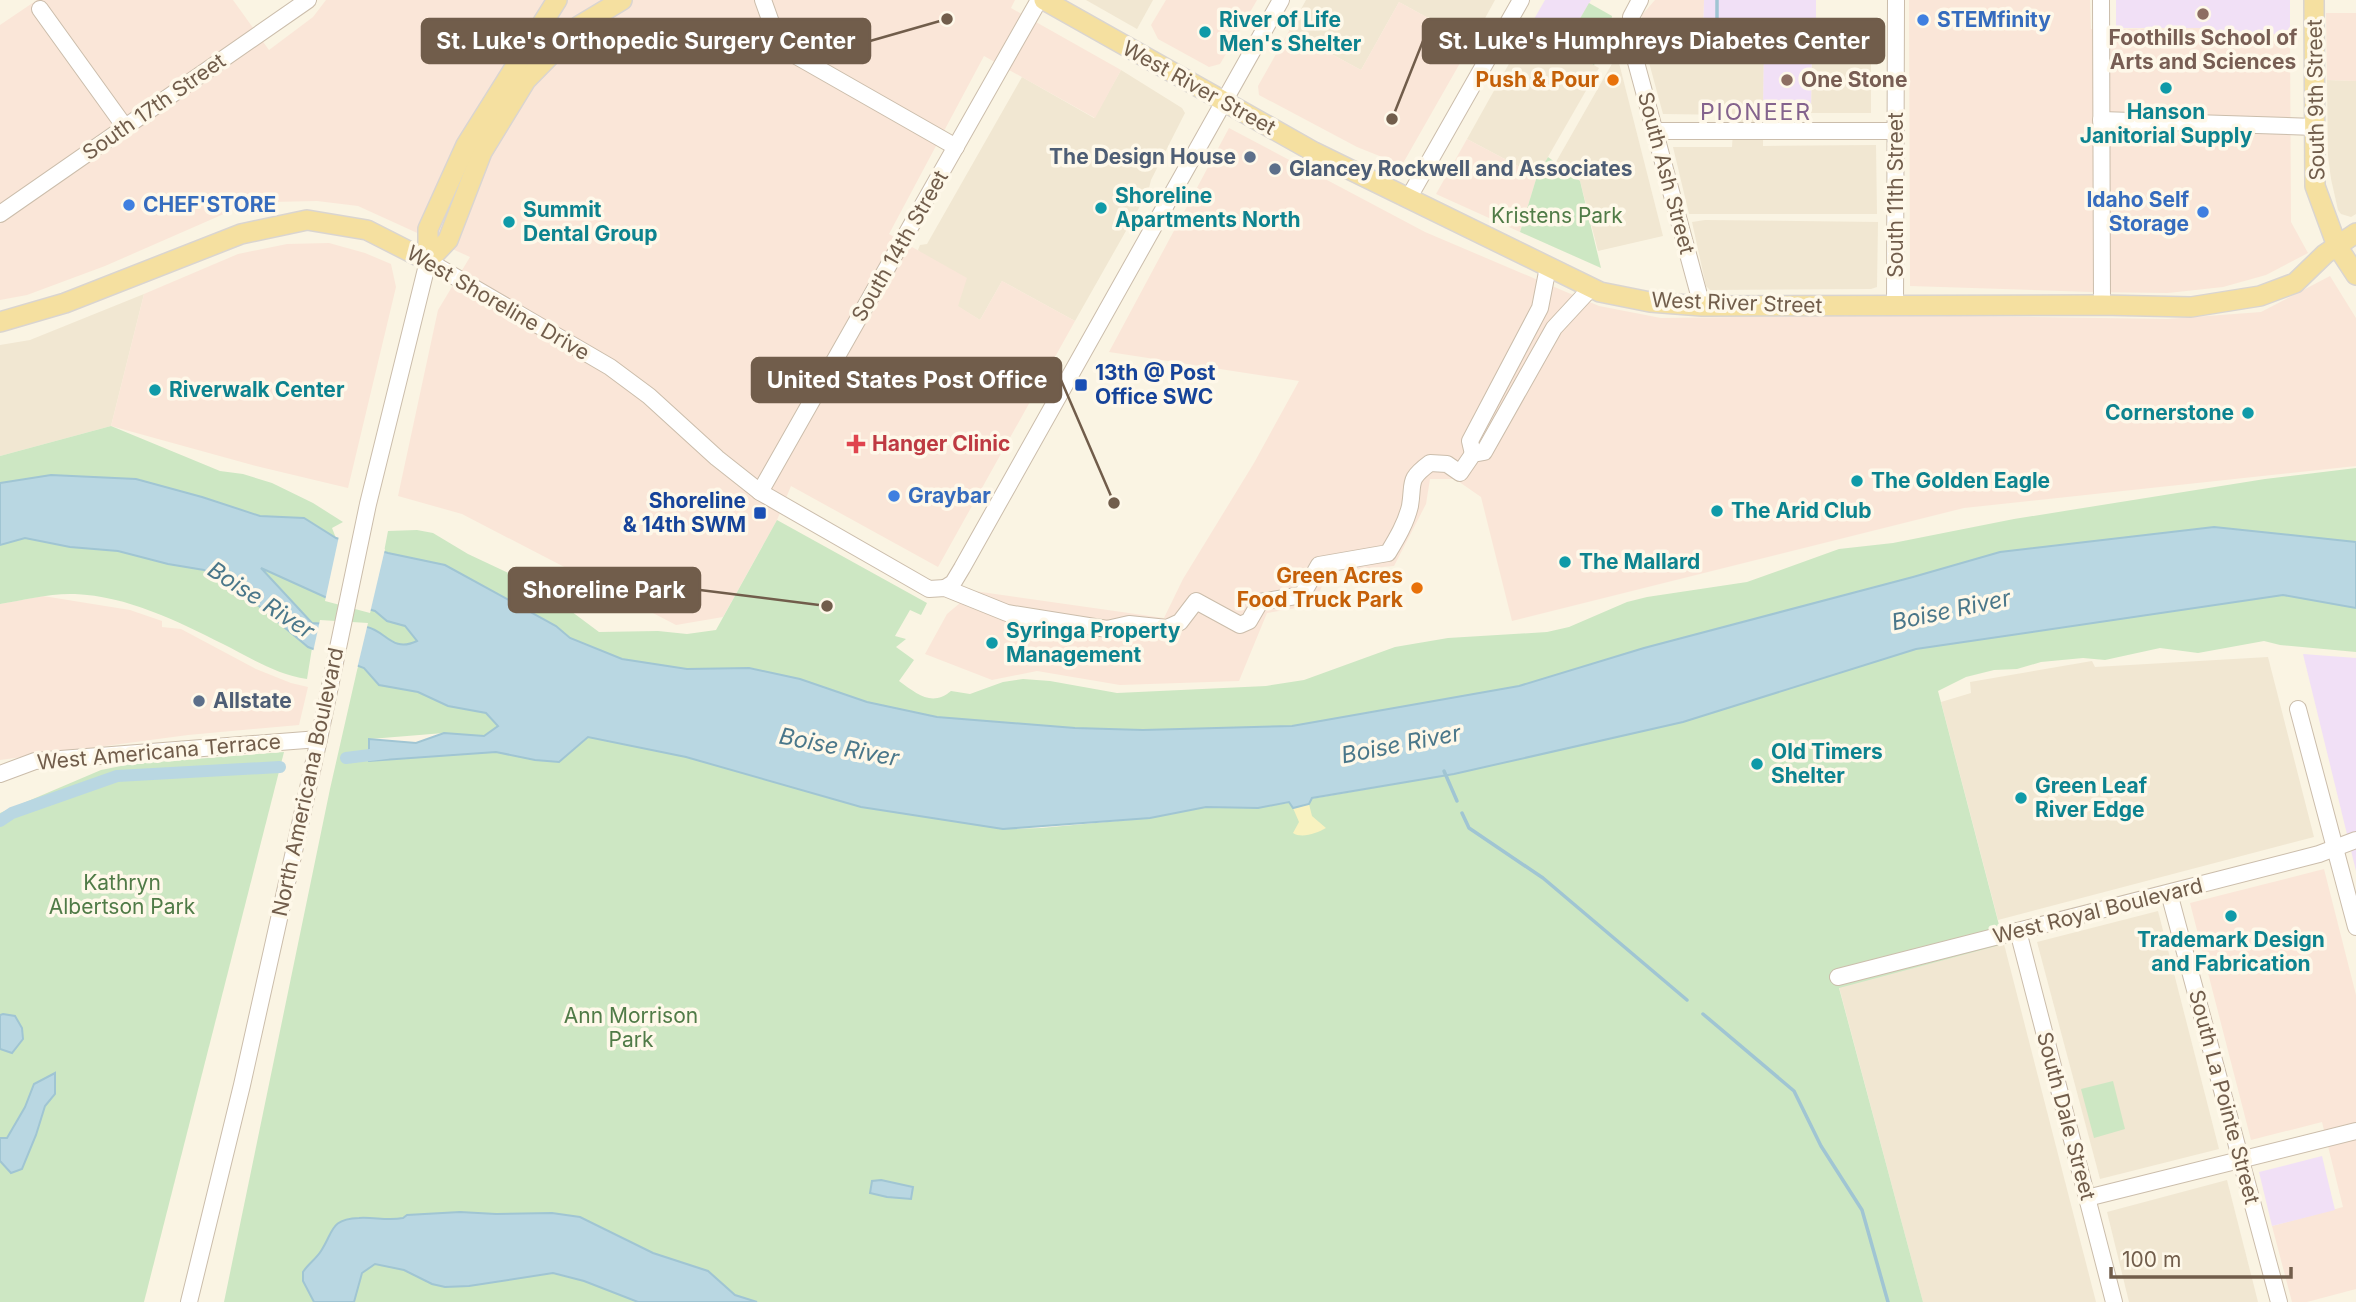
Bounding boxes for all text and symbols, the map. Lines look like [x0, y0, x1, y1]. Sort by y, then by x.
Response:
marker: Foothills School of Arts and Sciences [2195, 6, 2211, 22]
place label: River of Life Men's Shelter [1219, 7, 1362, 56]
place label: STEMfinity [1937, 7, 2051, 32]
marker: STEMfinity [1915, 12, 1931, 28]
callout: St. Luke's Orthopedic Surgery Center [422, 19, 870, 63]
callout: St. Luke's Humphreys Diabetes Center [1423, 19, 1884, 63]
street label: South 9th Street [2302, 19, 2329, 181]
marker: River of Life Men's Shelter [1197, 24, 1213, 40]
place label: Foothills School of Arts and Sciences [2109, 25, 2298, 74]
text: St. Luke's Orthopedic Surgery Center [436, 27, 856, 55]
text: St. Luke's Humphreys Diabetes Center [1438, 27, 1870, 55]
street label: West River Street [1118, 35, 1280, 140]
street label: South 17th Street [78, 48, 230, 165]
place label: Push & Pour [1475, 67, 1599, 92]
place label: One Stone [1801, 67, 1907, 92]
marker: Push & Pour [1605, 72, 1621, 88]
marker: One Stone [1779, 72, 1795, 88]
marker: Hanson Janitorial Supply [2158, 80, 2174, 96]
street label: South Ash Street [1633, 89, 1700, 257]
district label: PIONEER [1700, 98, 1812, 126]
place label: Hanson Janitorial Supply [2080, 99, 2253, 148]
street label: South 11th Street [1883, 112, 1908, 278]
place label: The Design House [1049, 144, 1236, 169]
marker: The Design House [1242, 149, 1258, 165]
place label: Glancey Rockwell and Associates [1289, 156, 1633, 181]
marker: Glancey Rockwell and Associates [1267, 161, 1283, 177]
street label: South 14th Street [846, 166, 953, 326]
place label: Shoreline Apartments North [1115, 183, 1301, 232]
place label: Idaho Self Storage [2086, 187, 2190, 236]
place label: CHEF'STORE [143, 192, 276, 217]
marker: CHEF'STORE [121, 197, 137, 213]
place label: Summit Dental Group [523, 197, 657, 246]
marker: Shoreline Apartments North [1093, 200, 1109, 216]
park label: Kristens Park [1491, 203, 1623, 228]
marker: Idaho Self Storage [2195, 204, 2211, 220]
marker: Summit Dental Group [501, 214, 517, 230]
street label: West Shoreline Drive [402, 240, 594, 365]
street label: West River Street [1651, 287, 1823, 318]
callout: United States Post Office [752, 358, 1061, 402]
place label: 13th @ Post Office SWC [1095, 360, 1216, 409]
text: United States Post Office [767, 366, 1047, 394]
place label: Riverwalk Center [169, 377, 345, 402]
marker: 13th @ Post Office SWC [1073, 377, 1089, 393]
marker: Riverwalk Center [147, 382, 163, 398]
place label: Cornerstone [2105, 400, 2234, 425]
marker: Cornerstone [2240, 405, 2256, 421]
place label: Hanger Clinic [872, 431, 1010, 456]
marker: Hanger Clinic [846, 434, 866, 454]
place label: The Golden Eagle [1871, 468, 2050, 493]
marker: The Golden Eagle [1849, 473, 1865, 489]
place label: Graybar [908, 483, 991, 508]
place label: Shoreline & 14th SWM [623, 488, 746, 537]
marker: Graybar [886, 488, 902, 504]
place label: The Arid Club [1731, 498, 1871, 523]
marker: The Arid Club [1709, 503, 1725, 519]
marker: Shoreline & 14th SWM [752, 505, 768, 521]
place label: The Mallard [1579, 549, 1700, 574]
marker: The Mallard [1557, 554, 1573, 570]
water label: Boise River [203, 555, 320, 645]
place label: Green Acres Food Truck Park [1237, 563, 1404, 612]
callout: Shoreline Park [509, 568, 700, 612]
text: Shoreline Park [523, 576, 686, 604]
marker: Green Acres Food Truck Park [1409, 580, 1425, 596]
water label: Boise River [1889, 583, 2014, 636]
place label: Syringa Property Management [1006, 618, 1181, 667]
marker: Syringa Property Management [984, 635, 1000, 651]
street label: North Americana Boulevard [267, 645, 348, 918]
place label: Allstate [213, 688, 292, 713]
marker: Allstate [191, 693, 207, 709]
water label: Boise River [1339, 718, 1464, 769]
water label: Boise River [777, 722, 902, 773]
street label: West Americana Terrace [36, 728, 282, 775]
place label: Old Timers Shelter [1771, 739, 1883, 788]
marker: Old Timers Shelter [1749, 756, 1765, 772]
place label: Green Leaf River Edge [2035, 773, 2148, 822]
marker: Green Leaf River Edge [2013, 790, 2029, 806]
park label: Kathryn Albertson Park [49, 870, 196, 919]
street label: West Royal Boulevard [1990, 872, 2205, 949]
marker: Trademark Design and Fabrication [2223, 908, 2239, 924]
place label: Trademark Design and Fabrication [2137, 927, 2325, 976]
street label: South La Pointe Street [2184, 987, 2265, 1207]
park label: Ann Morrison Park [564, 1003, 698, 1052]
street label: South Dale Street [2032, 1029, 2101, 1203]
scale bar [2111, 1236, 2291, 1280]
text: 100 m [2122, 1247, 2181, 1272]

